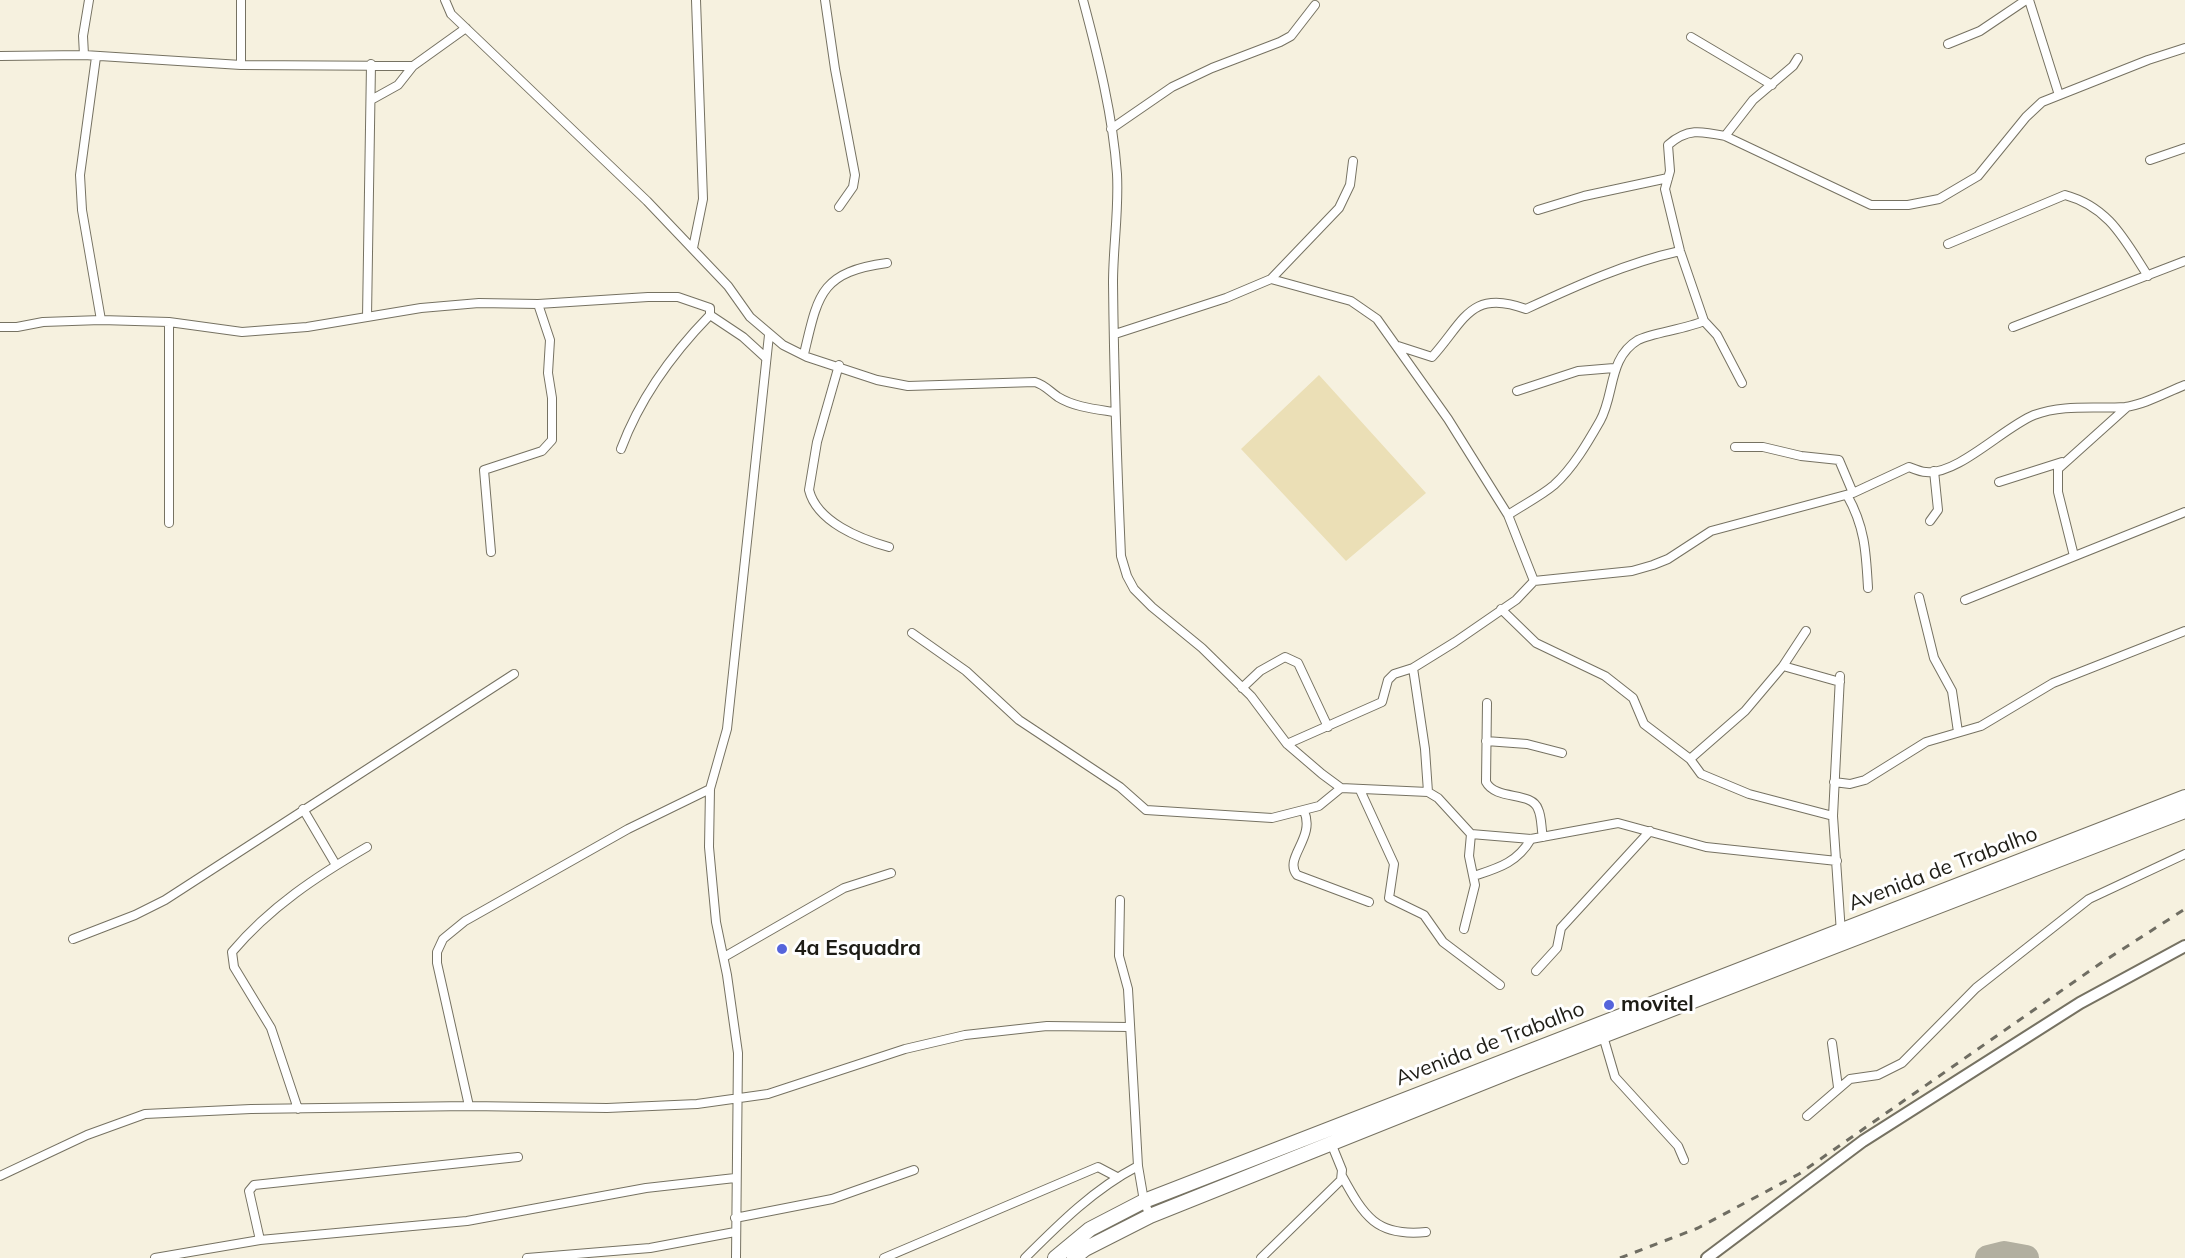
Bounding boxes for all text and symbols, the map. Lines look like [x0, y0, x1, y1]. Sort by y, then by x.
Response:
street label: Avenida de Trabalho [1845, 821, 2041, 917]
place label: 4a Esquadra [794, 936, 921, 962]
marker: 4a Esquadra [775, 942, 789, 956]
place label: movitel [1621, 992, 1694, 1018]
street label: Avenida de Trabalho [1392, 996, 1588, 1092]
marker: movitel [1602, 998, 1616, 1012]

